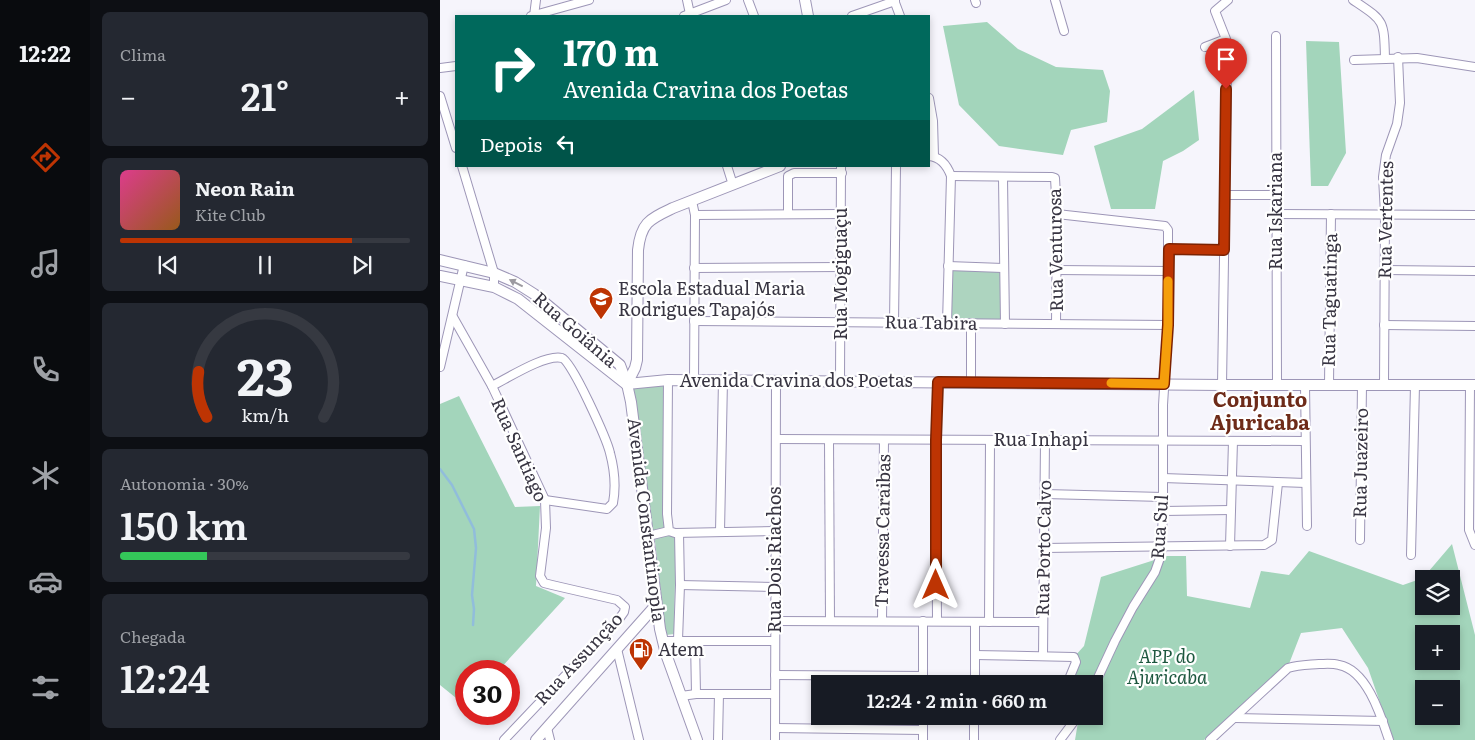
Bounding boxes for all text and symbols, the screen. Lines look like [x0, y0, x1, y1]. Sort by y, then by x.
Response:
text: 170 m [563, 25, 659, 77]
icon: right [480, 35, 545, 100]
text: 12:22 [19, 36, 71, 69]
pin [1205, 38, 1247, 89]
text: Clima [120, 42, 166, 66]
icon: arrive [1212, 45, 1240, 73]
text: 21° [241, 66, 289, 123]
text: Avenida Cravina dos Poetas [563, 72, 848, 105]
text: − [120, 74, 136, 116]
text: + [394, 74, 410, 116]
text: Depois [480, 130, 542, 158]
icon: left [552, 130, 580, 158]
icon: directions [28, 140, 63, 175]
street label: Rua Iskariana [1261, 151, 1288, 270]
street label: Rua Vertentes [1370, 161, 1399, 279]
text: Neon Rain [195, 174, 295, 202]
street label: Rua Venturosa [1040, 188, 1069, 312]
text: Kite Club [195, 202, 266, 226]
street label: Rua Mogiguaçu [826, 208, 853, 340]
street label: Rua Taguatinga [1314, 232, 1343, 367]
icon: music [28, 246, 63, 281]
icon: previous [154, 251, 182, 279]
icon: pause [251, 251, 279, 279]
icon: next [348, 251, 376, 279]
place label: Escola Estadual Maria Rodrigues Tapajós [618, 274, 805, 322]
one-way arrow [508, 279, 523, 287]
street label: Rua Goiânia [528, 285, 624, 373]
school or university icon: Escola Estadual Maria Rodrigues Tapajós [588, 286, 614, 320]
street label: Rua Tabira [884, 307, 978, 336]
text: 23 [237, 335, 293, 412]
icon: phone [28, 352, 63, 387]
street label: Avenida Cravina dos Poetas [679, 366, 913, 393]
district label: Conjunto Ajuricaba [1210, 383, 1310, 436]
street label: Rua Santiago [485, 393, 555, 506]
text: km/h [241, 401, 289, 428]
street label: Rua Juazeiro [1345, 407, 1374, 518]
street label: Avenida Constantinopla [622, 416, 673, 624]
street label: Rua Inhapi [994, 425, 1088, 452]
street label: Travessa Caraibas [867, 454, 896, 608]
icon: climate [28, 458, 63, 493]
text: Autonomia · 30% [120, 471, 249, 495]
street label: Rua Porto Calvo [1028, 480, 1057, 616]
street label: Rua Dois Riachos [760, 487, 787, 633]
street label: Rua Sul [1143, 494, 1174, 560]
text: 150 km [120, 495, 248, 552]
position arrow [909, 558, 961, 610]
icon: car [28, 564, 63, 599]
map controls [1415, 570, 1460, 725]
button: layers [1415, 570, 1460, 615]
street label: Rua Assunção [528, 605, 628, 711]
text: Chegada [120, 624, 186, 648]
button: + [1415, 625, 1460, 670]
place label: Atem [658, 635, 704, 662]
fuel station icon: Atem [628, 637, 654, 671]
park label: APP do Ajuricaba [1127, 642, 1208, 690]
text: 12:24 [120, 648, 210, 705]
speed limit sign: 30 [455, 660, 520, 725]
icon: filters [28, 670, 63, 705]
button: − [1415, 680, 1460, 725]
text: 12:24 · 2 min · 660 m [867, 686, 1047, 714]

